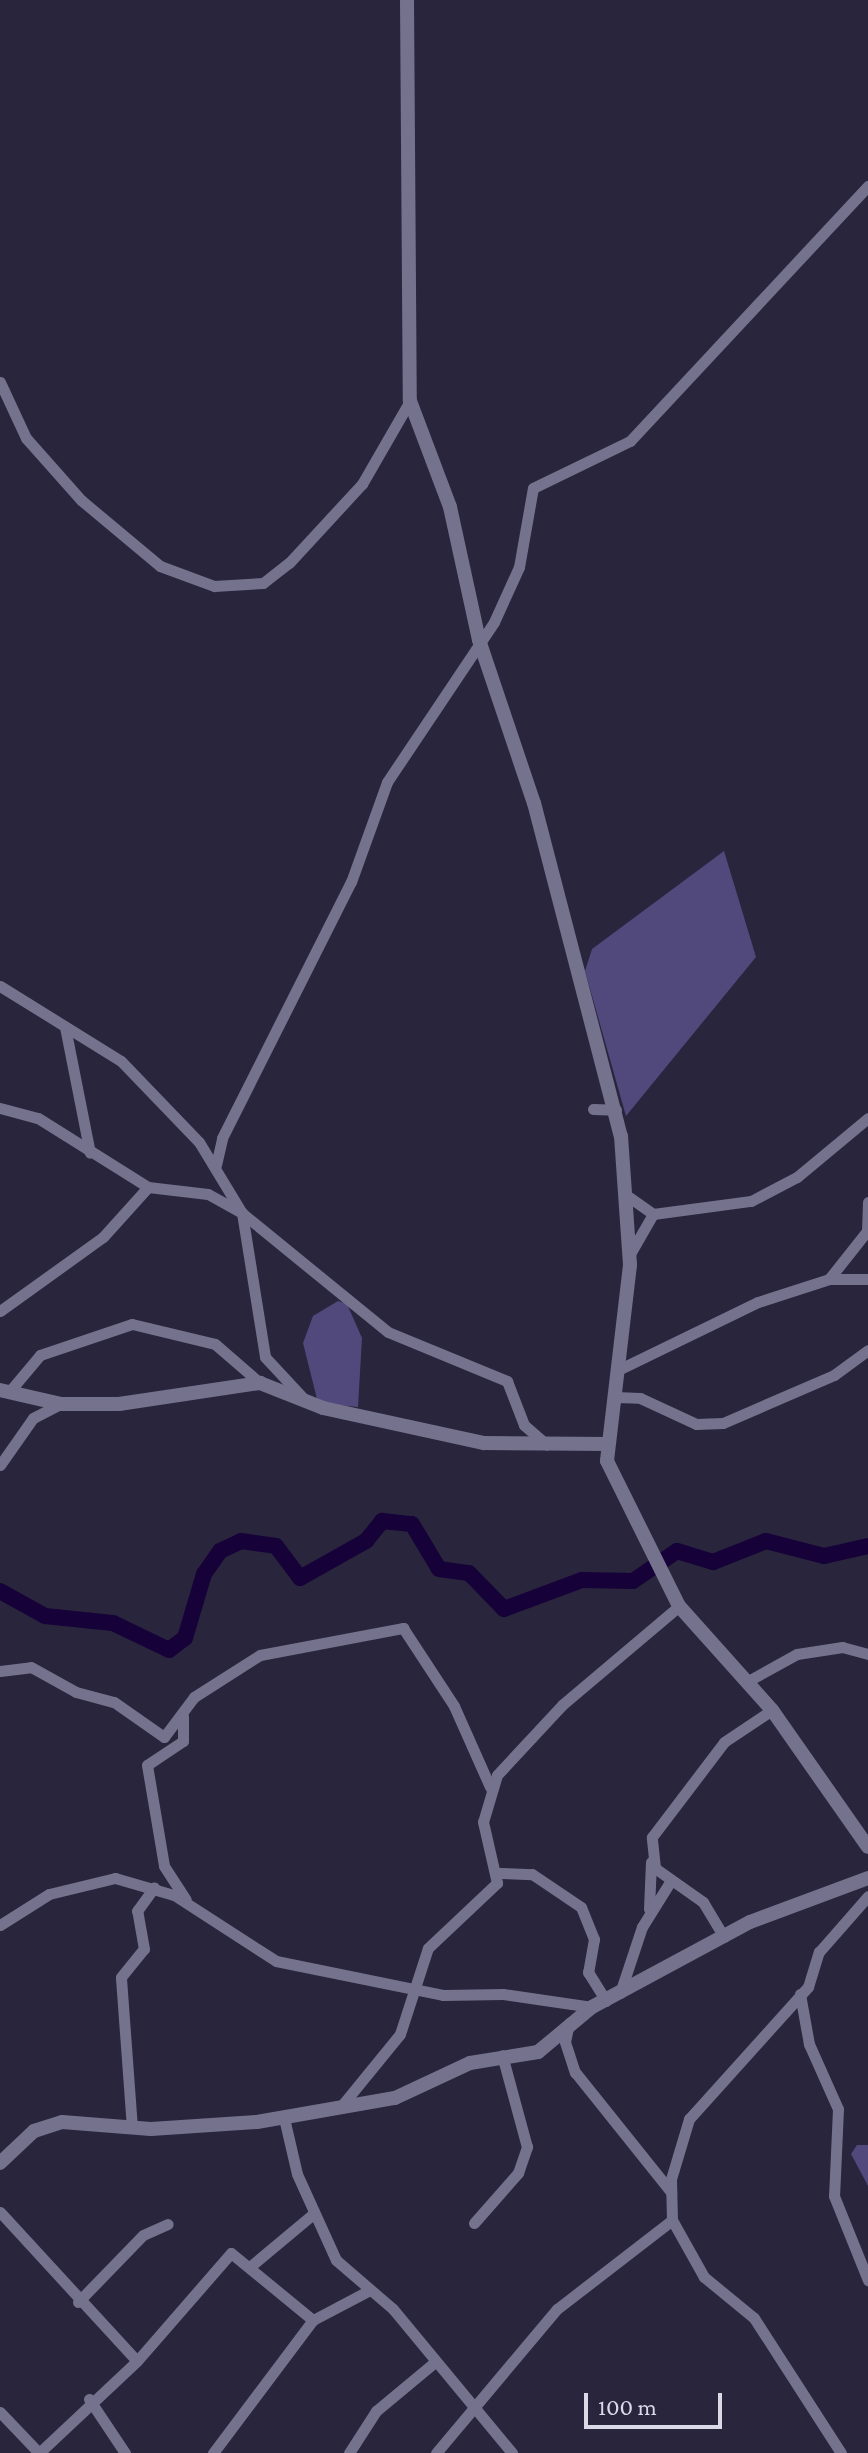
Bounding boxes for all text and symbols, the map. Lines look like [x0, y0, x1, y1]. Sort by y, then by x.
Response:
scale bar [588, 2377, 726, 2427]
text: 100 m [598, 2393, 657, 2420]

